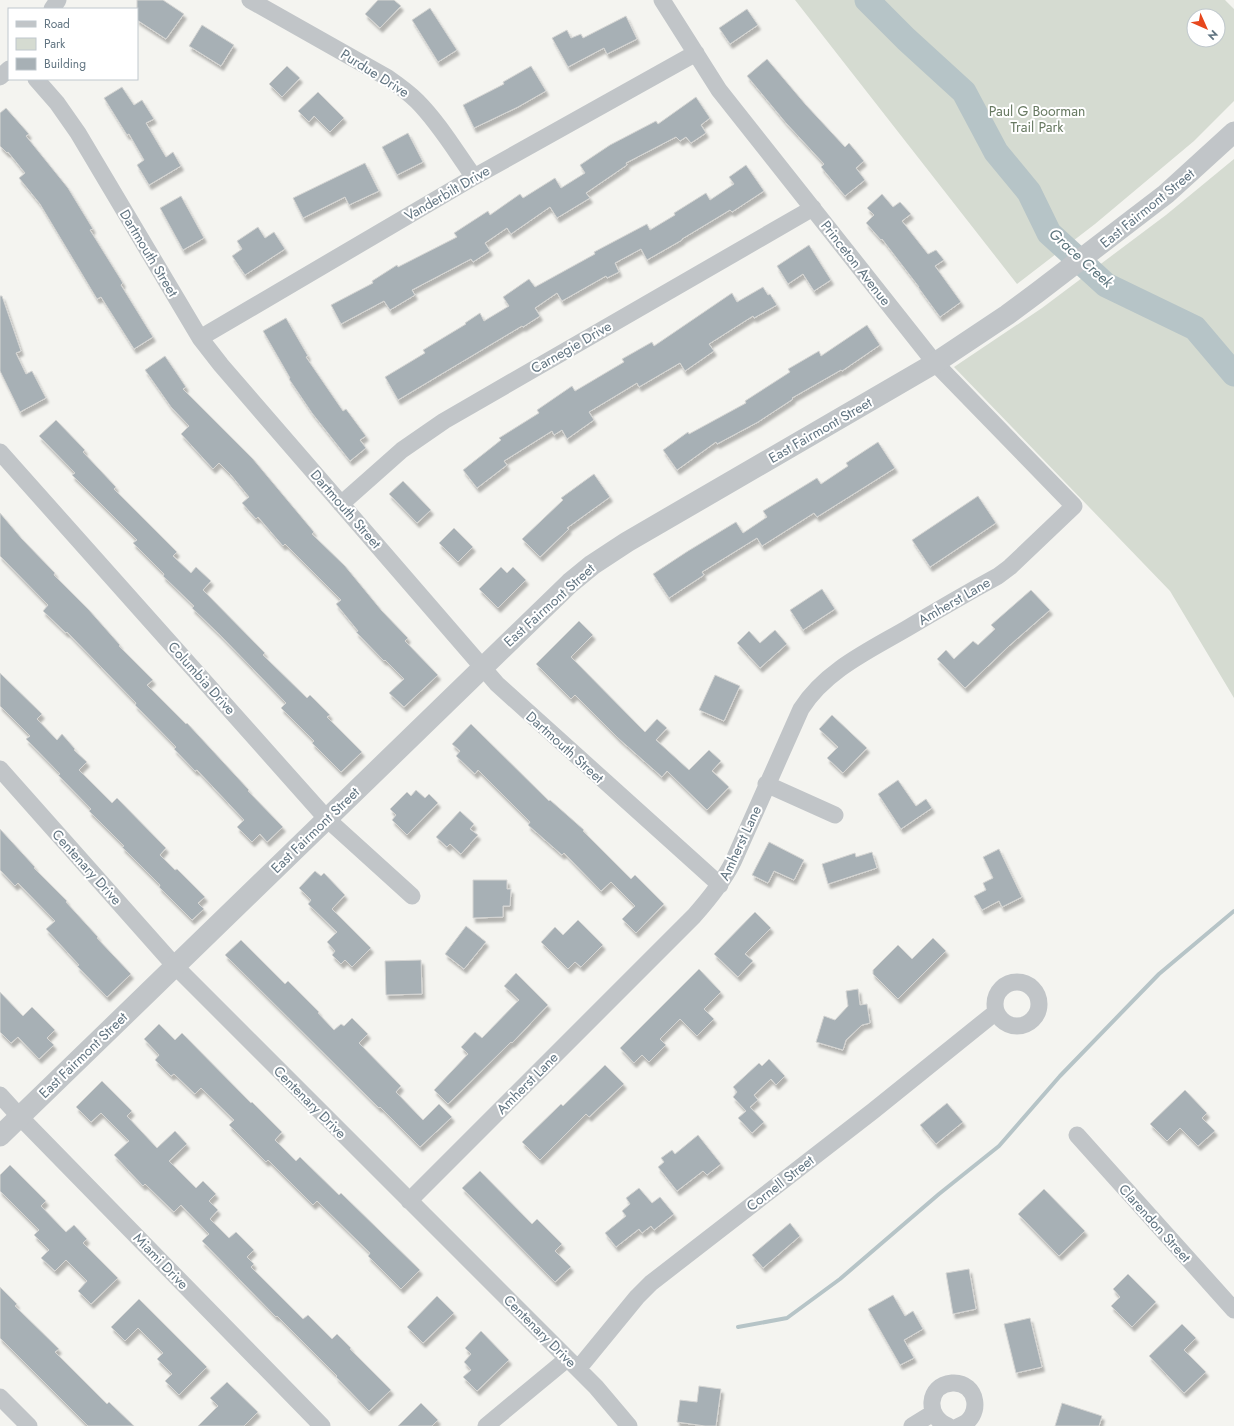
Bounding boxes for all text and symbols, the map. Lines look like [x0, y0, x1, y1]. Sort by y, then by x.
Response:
legend [8, 8, 138, 80]
north arrow [1186, 8, 1226, 48]
text: Road [44, 15, 70, 33]
text: N [1204, 26, 1222, 44]
text: Park [44, 35, 66, 53]
street label: Purdue Drive [337, 44, 413, 102]
text: Building [44, 55, 86, 73]
park label: Paul G Boorman Trail Park [989, 101, 1085, 137]
street label: Vanderbilt Drive [401, 160, 493, 226]
street label: East Fairmont Street [1096, 163, 1199, 252]
street label: Dartmouth Street [115, 206, 183, 301]
street label: Princeton Avenue [816, 216, 896, 310]
water label: Grace Creek [1044, 223, 1118, 293]
street label: Carnegie Drive [527, 316, 615, 378]
street label: East Fairmont Street [765, 392, 876, 468]
street label: Dartmouth Street [306, 465, 386, 553]
street label: East Fairmont Street [499, 558, 599, 651]
street label: Amherst Lane [914, 572, 994, 630]
street label: Columbia Drive [164, 637, 240, 719]
street label: Dartmouth Street [522, 707, 609, 788]
street label: East Fairmont Street [266, 782, 364, 878]
street label: Amherst Lane [714, 802, 766, 884]
street label: Centenary Drive [48, 825, 126, 909]
street label: East Fairmont Street [34, 1007, 132, 1103]
street label: Amherst Lane [492, 1048, 562, 1118]
street label: Centenary Drive [269, 1061, 351, 1143]
street label: Cornell Street [742, 1150, 818, 1216]
street label: Clarendon Street [1114, 1179, 1196, 1267]
street label: Miami Drive [129, 1228, 193, 1294]
street label: Centenary Drive [499, 1290, 581, 1372]

